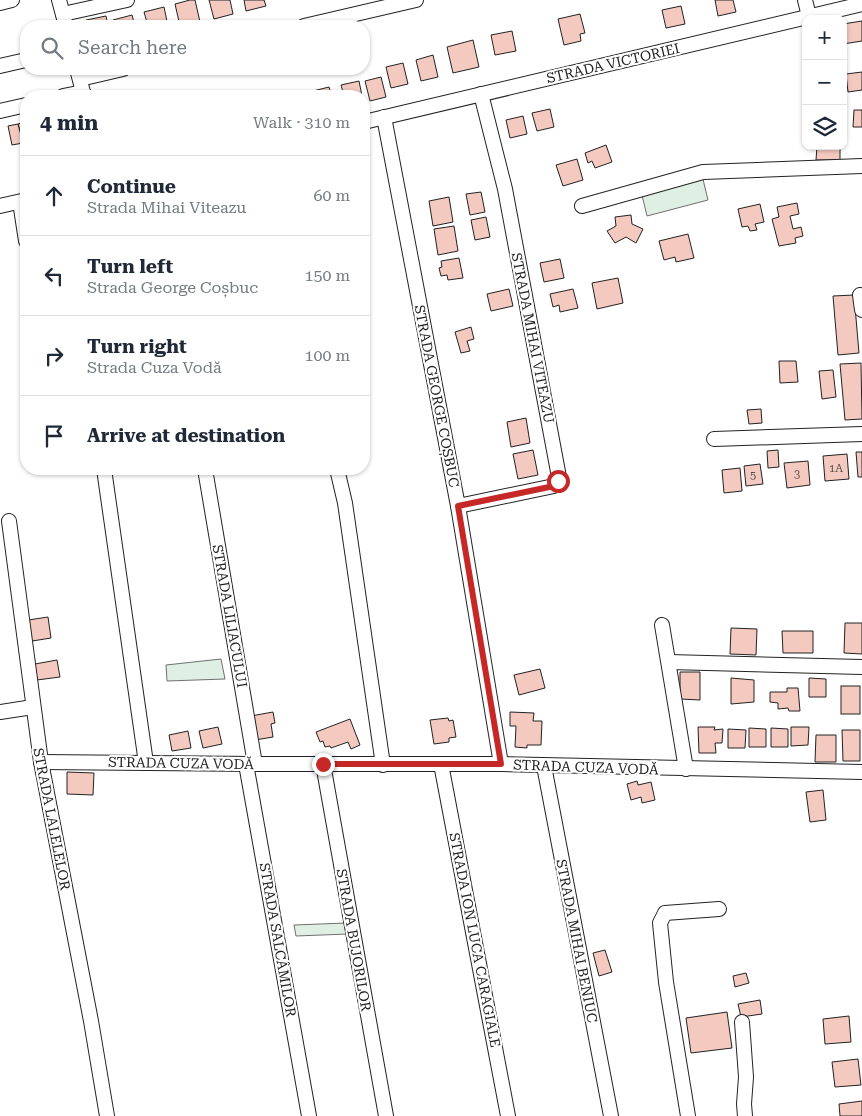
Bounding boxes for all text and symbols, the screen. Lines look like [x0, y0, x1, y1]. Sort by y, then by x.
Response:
map controls [802, 15, 847, 150]
button: + [802, 15, 847, 60]
search box [20, 20, 370, 75]
icon: search [38, 34, 66, 62]
text: Search here [78, 36, 187, 59]
street label: STRADA VICTORIEI [545, 40, 681, 86]
button: − [802, 60, 847, 105]
button: layers [802, 105, 847, 150]
text: 4 min [40, 111, 98, 135]
text: Walk · 310 m [253, 113, 350, 132]
text: Continue [87, 175, 176, 198]
icon: ahead [40, 182, 68, 210]
text: 60 m [313, 186, 350, 205]
text: Strada Mihai Viteazu [87, 198, 246, 217]
street label: STRADA MIHAI VITEAZU [509, 251, 557, 425]
text: Turn left [87, 255, 173, 278]
icon: left [40, 262, 68, 290]
text: 150 m [304, 266, 350, 285]
text: Strada George Coșbuc [87, 278, 258, 297]
street label: STRADA GEORGE COȘBUC [410, 303, 463, 489]
text: Turn right [87, 335, 187, 358]
icon: right [40, 342, 68, 370]
text: 100 m [304, 346, 350, 365]
text: Strada Cuza Vodă [87, 358, 222, 377]
icon: arrive [40, 422, 68, 450]
text: Arrive at destination [87, 424, 285, 447]
house number: 1A [829, 462, 843, 475]
house number: 3 [794, 468, 800, 481]
house number: 5 [750, 469, 756, 482]
route start [547, 470, 570, 493]
street label: STRADA LILIACULUI [210, 543, 250, 689]
street label: STRADA LALELELOR [30, 746, 74, 892]
route end [312, 753, 335, 776]
street label: STRADA CUZA VODĂ [108, 754, 254, 772]
street label: STRADA CUZA VODĂ [513, 756, 659, 778]
street label: STRADA ION LUCA CARAGIALE [446, 831, 504, 1049]
street label: STRADA MIHAI BENIUC [553, 858, 601, 1024]
street label: STRADA SALCÂMILOR [257, 862, 300, 1019]
street label: STRADA BUJORILOR [334, 867, 374, 1013]

